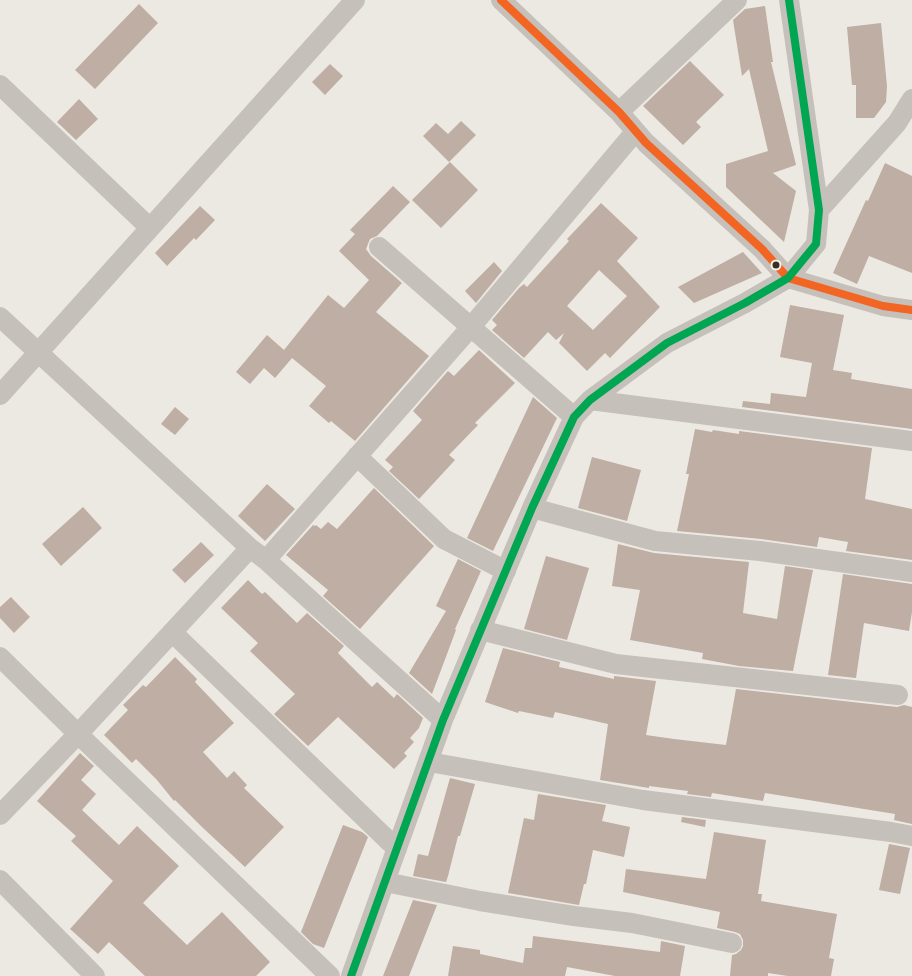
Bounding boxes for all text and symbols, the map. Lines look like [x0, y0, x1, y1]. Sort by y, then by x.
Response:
unlabelled marker [771, 260, 781, 270]

